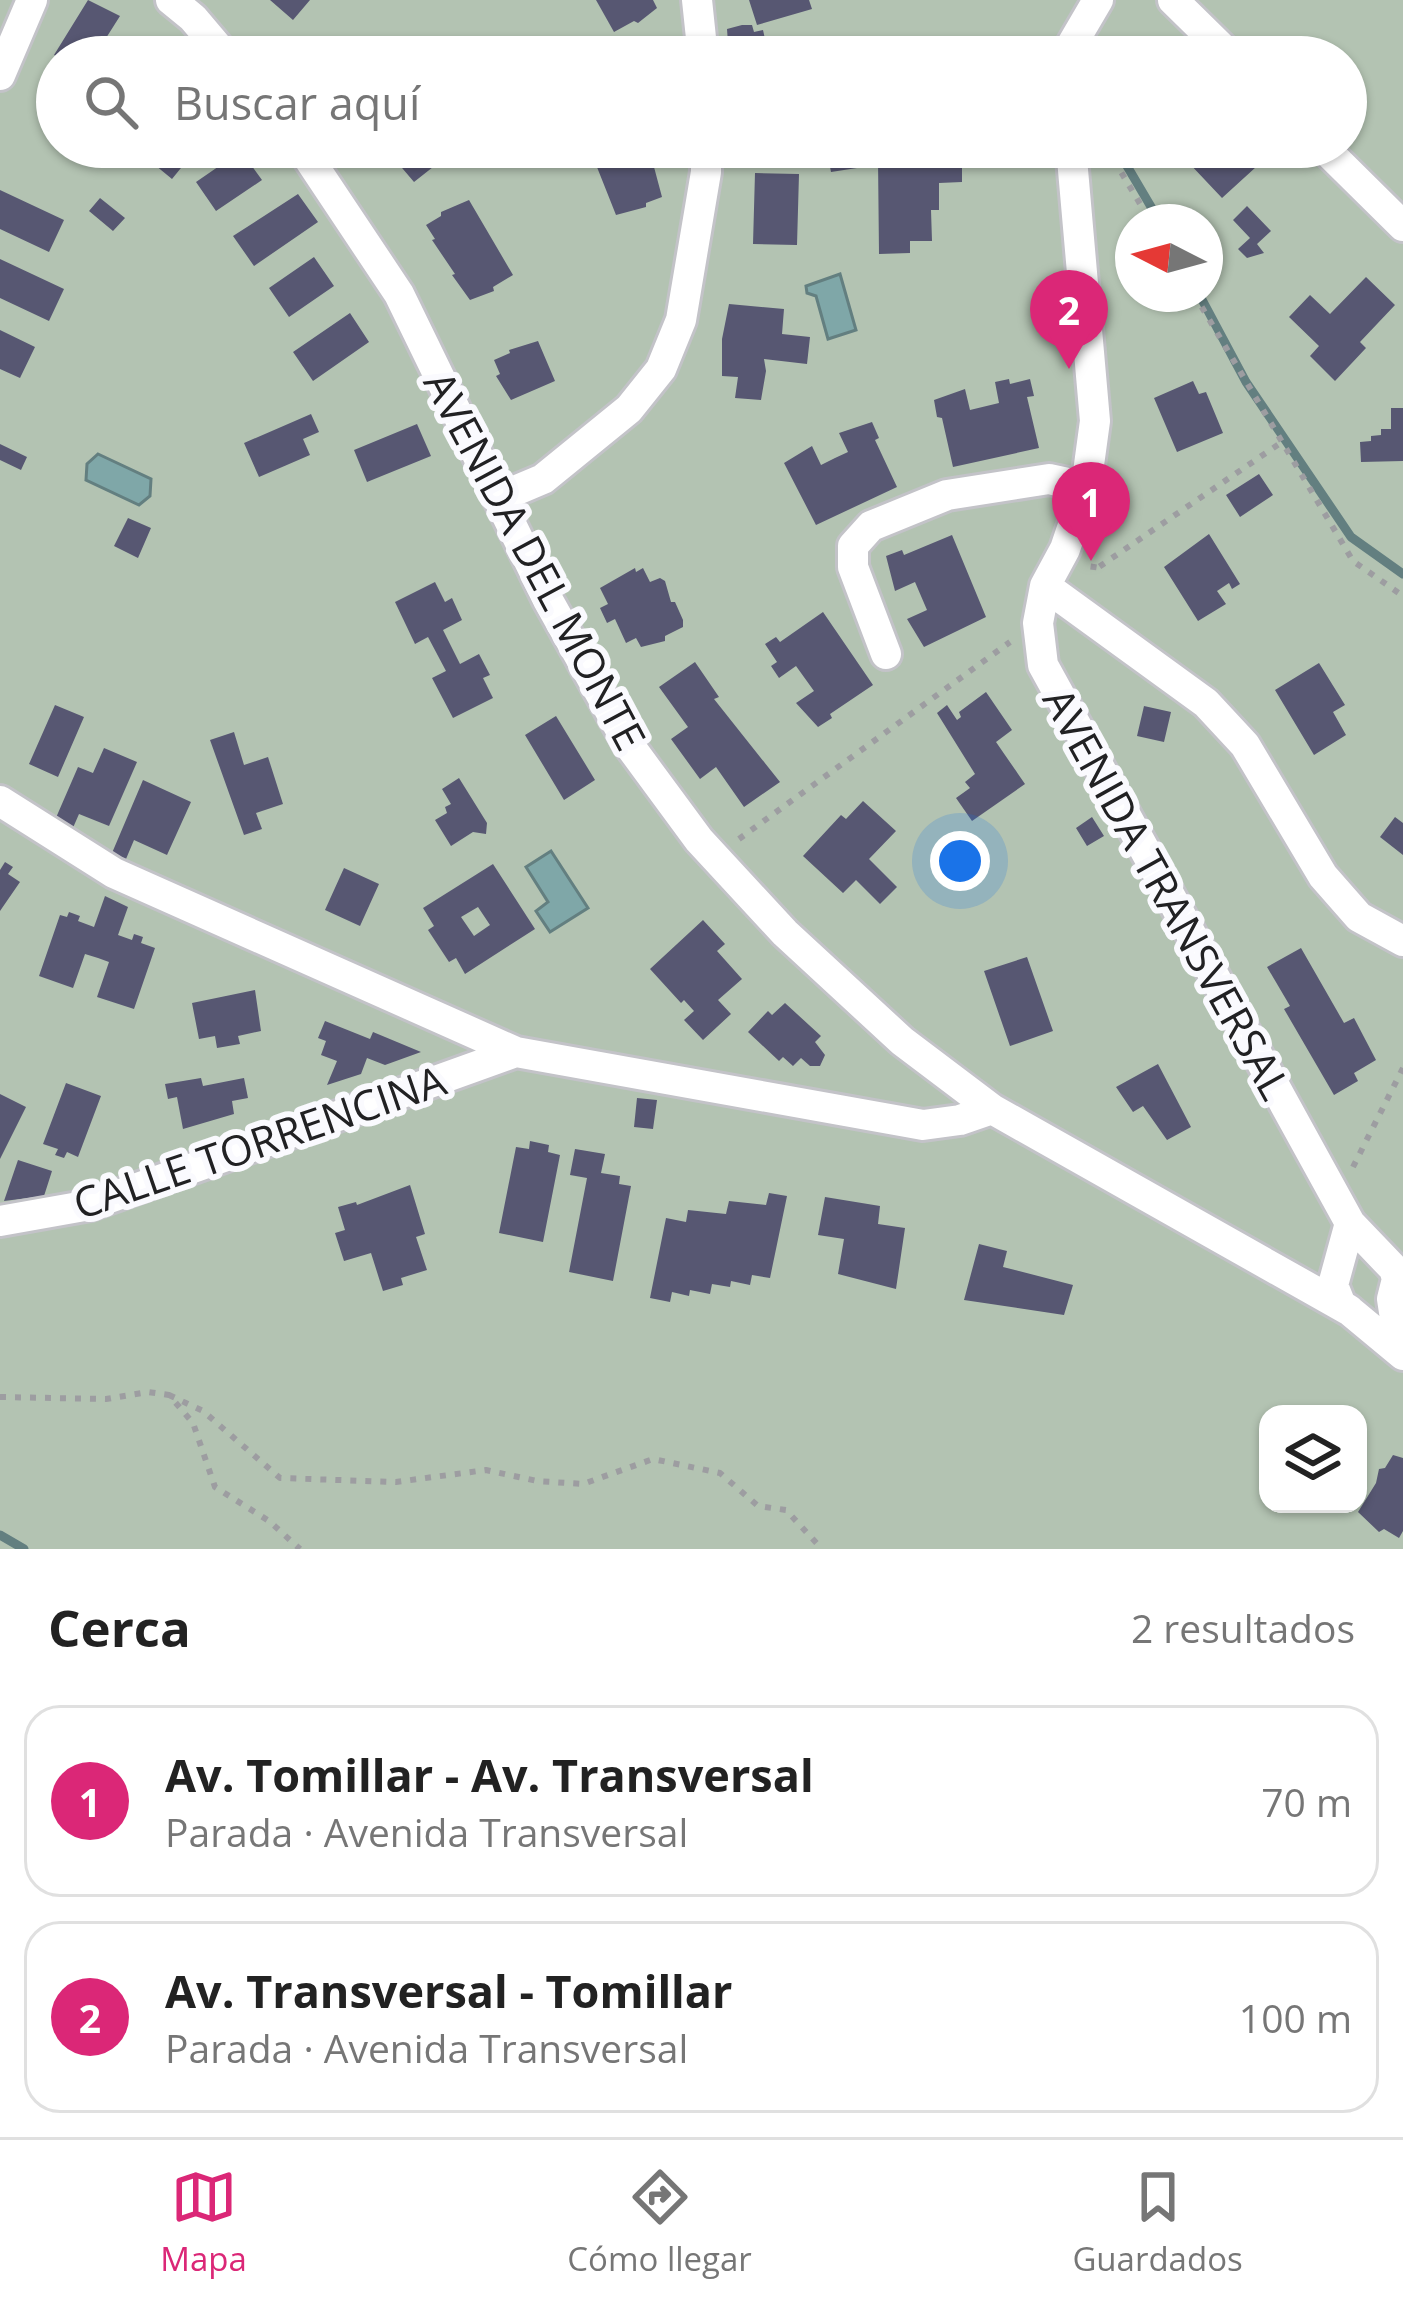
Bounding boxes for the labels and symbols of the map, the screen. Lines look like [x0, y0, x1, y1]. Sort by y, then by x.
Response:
north arrow [1115, 204, 1223, 312]
pin: 2 [1030, 270, 1108, 369]
street label: AVENIDA DEL MONTE [412, 361, 660, 759]
pin: 1 [1052, 462, 1130, 561]
street label: AVENIDA TRANSVERSAL [1031, 677, 1305, 1109]
your location [930, 831, 990, 891]
street label: CALLE TORRENCINA [65, 1050, 453, 1231]

